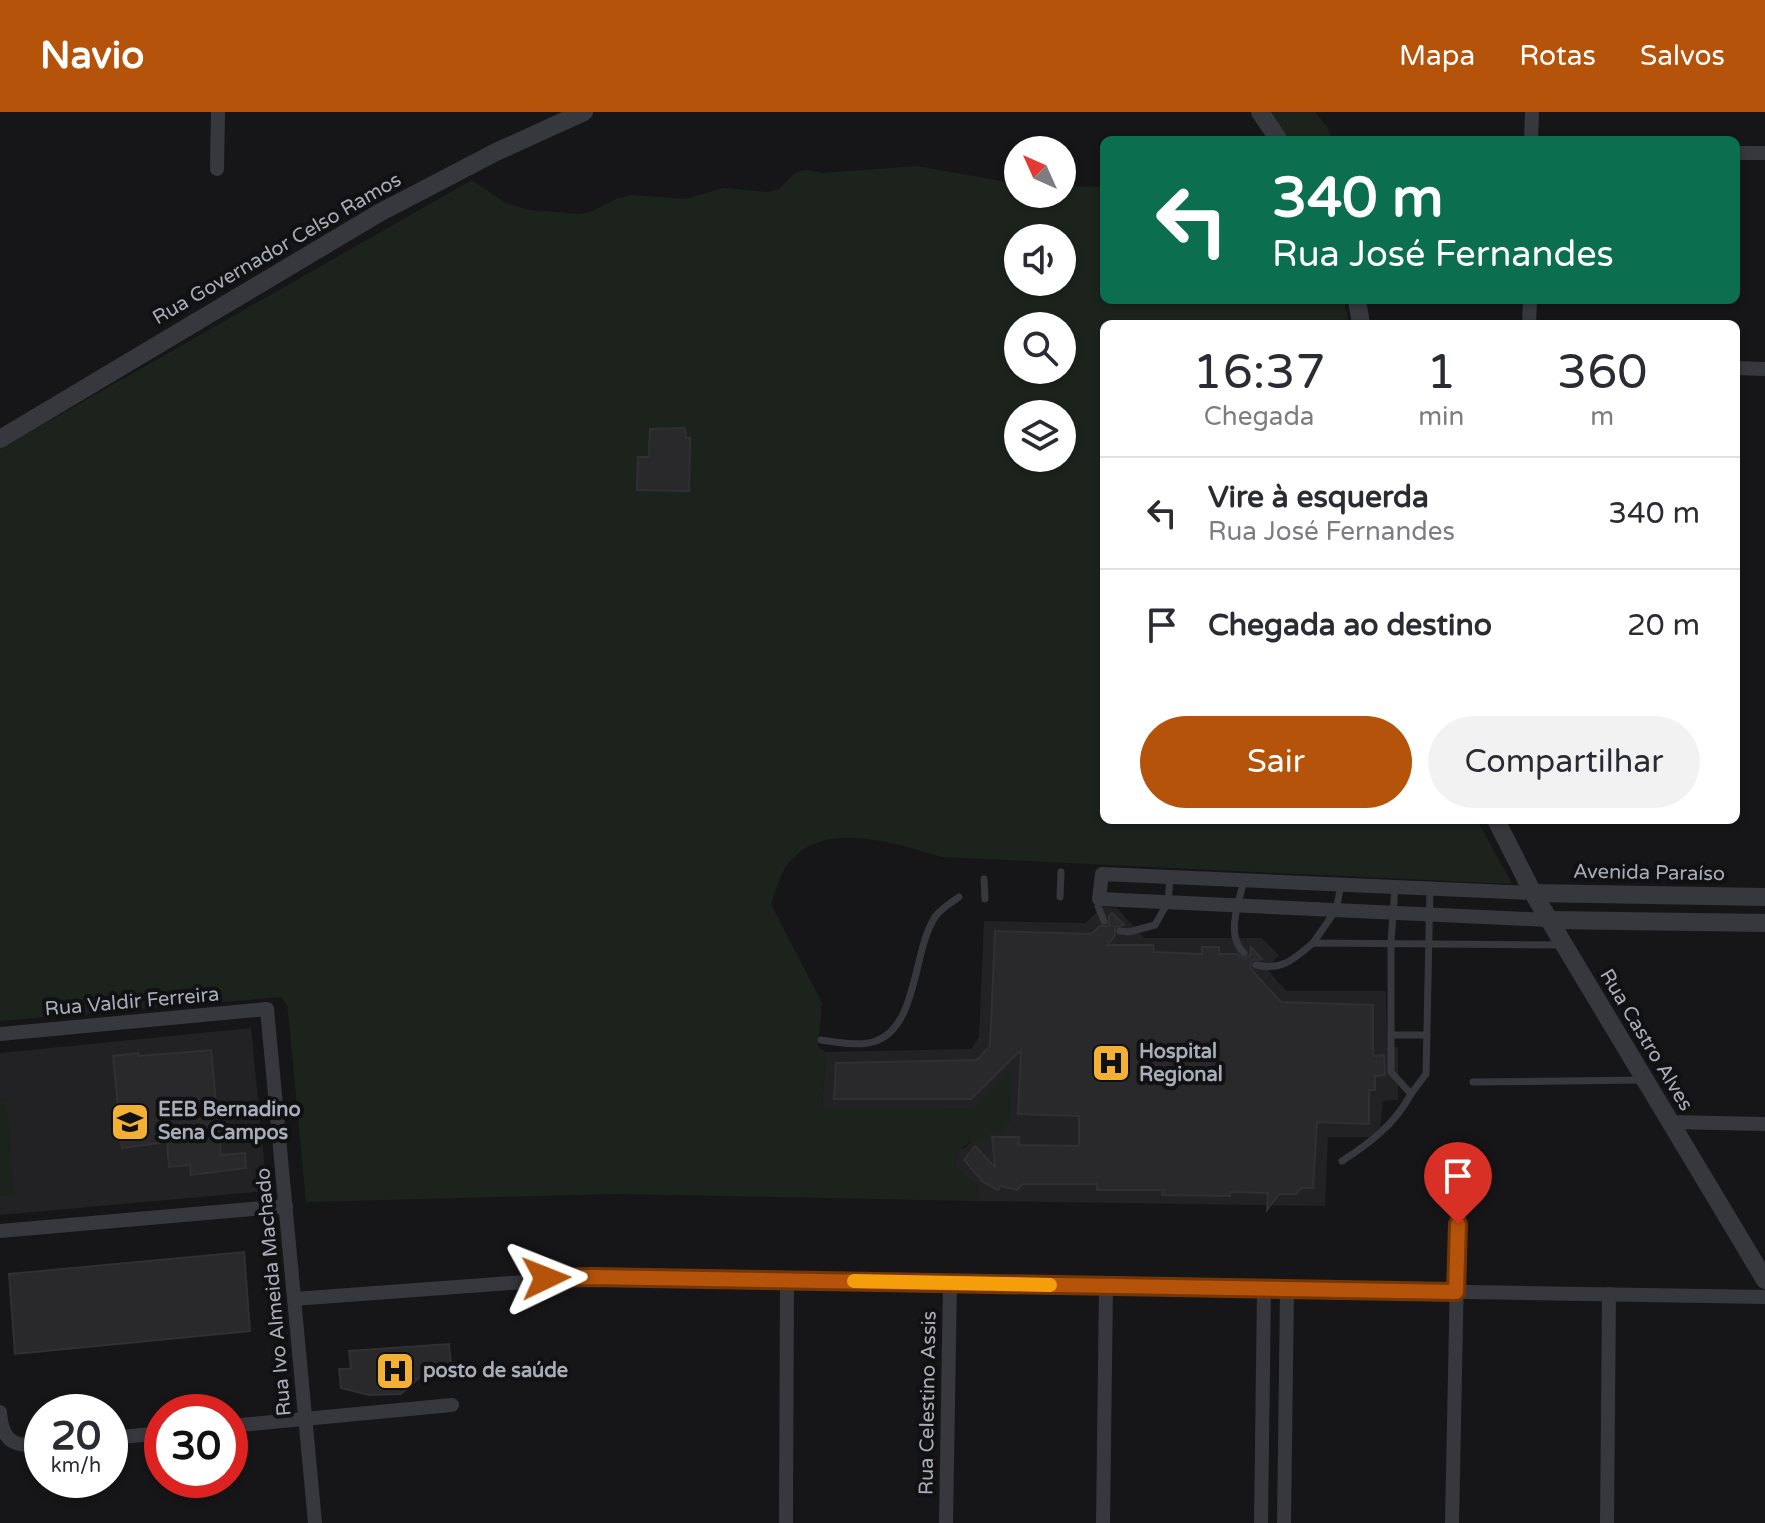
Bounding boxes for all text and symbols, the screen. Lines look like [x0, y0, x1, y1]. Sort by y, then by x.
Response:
text: Navio [40, 33, 144, 79]
text: Mapa [1399, 39, 1475, 73]
text: Rotas [1519, 39, 1596, 73]
text: Salvos [1640, 39, 1725, 73]
north arrow [1004, 136, 1076, 208]
map controls [1004, 136, 1076, 472]
text: 340 m [1272, 165, 1443, 232]
street label: Rua Governador Celso Ramos [148, 168, 406, 330]
icon: left [1140, 168, 1244, 272]
button: sound [1004, 224, 1076, 296]
text: Rua José Fernandes [1272, 233, 1614, 276]
button: search [1004, 312, 1076, 384]
text: 16:37 [1193, 344, 1326, 402]
text: 1 [1426, 344, 1456, 402]
text: 360 [1557, 344, 1647, 402]
button: layers [1004, 400, 1076, 472]
text: Chegada [1204, 401, 1314, 432]
text: min [1418, 401, 1464, 432]
text: m [1590, 401, 1614, 432]
text: Vire à esquerda [1208, 479, 1429, 516]
icon: left [1140, 491, 1184, 535]
text: 340 m [1608, 495, 1700, 532]
text: Rua José Fernandes [1208, 516, 1455, 547]
icon: arrive [1140, 603, 1184, 647]
text: Chegada ao destino [1208, 607, 1492, 644]
text: 20 m [1627, 607, 1700, 644]
button: Sair [1140, 716, 1412, 808]
button: Compartilhar [1428, 716, 1700, 808]
street label: Avenida Paraíso [1573, 860, 1725, 886]
street label: Rua Castro Alves [1594, 965, 1698, 1115]
street label: Rua Valdir Ferreira [44, 982, 220, 1022]
place label: Hospital Regional [1139, 1040, 1223, 1087]
hospital icon: Hospital Regional [1090, 1042, 1132, 1084]
place label: EEB Bernadino Sena Campos [158, 1098, 301, 1145]
school or university icon: EEB Bernadino Sena Campos [109, 1101, 151, 1143]
pin [1424, 1142, 1492, 1224]
icon: arrive [1436, 1154, 1480, 1198]
street label: Rua Ivo Almeida Machado [251, 1167, 297, 1417]
position arrow [504, 1236, 588, 1320]
street label: Rua Celestino Assis [914, 1311, 942, 1495]
hospital icon: posto de saúde [374, 1350, 416, 1392]
place label: posto de saúde [423, 1359, 568, 1383]
speed limit sign: 30 [144, 1394, 248, 1498]
text: 20 [51, 1412, 101, 1460]
text: km/h [51, 1454, 101, 1478]

